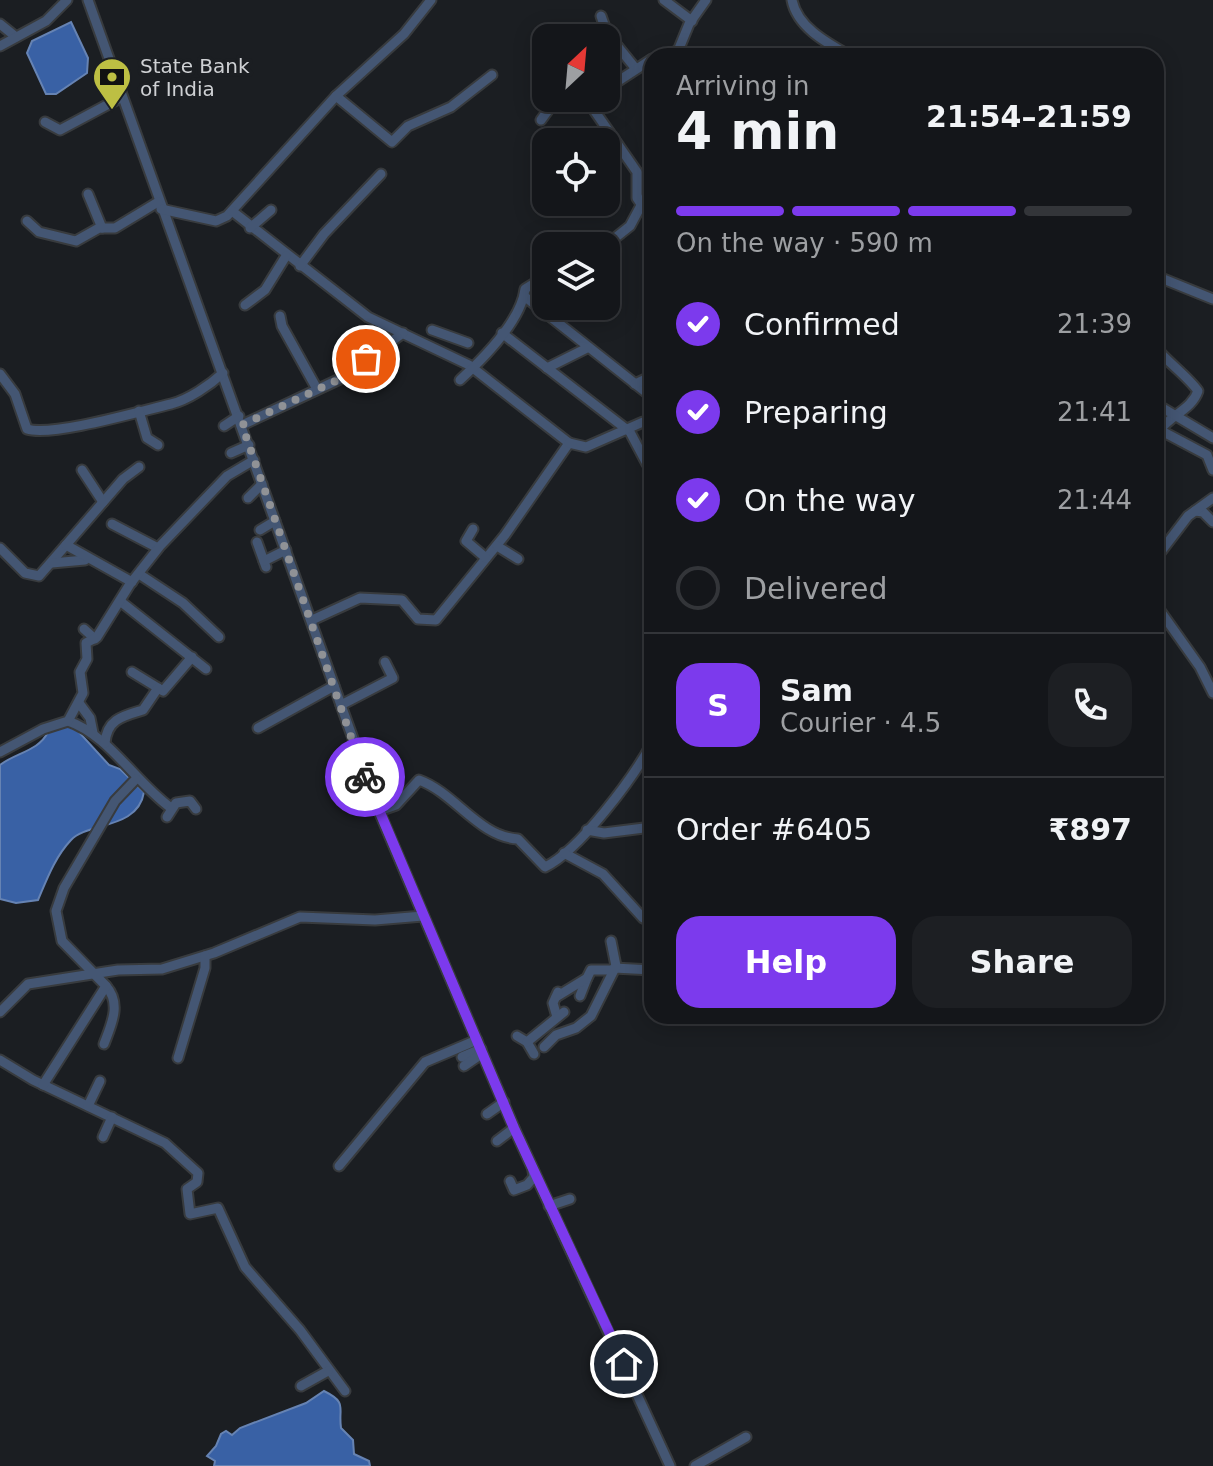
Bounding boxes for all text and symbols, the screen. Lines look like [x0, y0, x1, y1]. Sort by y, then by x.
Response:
north arrow [532, 24, 620, 112]
map controls [532, 24, 620, 320]
place label: State Bank of India [140, 54, 250, 101]
bank icon: State Bank of India [91, 56, 133, 111]
text: Arriving in [676, 71, 810, 101]
text: 21:54–21:59 [926, 99, 1132, 134]
text: 4 min [676, 101, 839, 161]
button: locate [532, 128, 620, 216]
text: On the way · 590 m [676, 228, 933, 258]
button: layers [532, 232, 620, 320]
icon: check [676, 302, 720, 346]
text: Confirmed [744, 307, 900, 342]
text: 21:39 [1057, 309, 1132, 339]
pin [332, 325, 400, 393]
icon: bag [344, 337, 388, 381]
icon: check [676, 390, 720, 434]
text: Preparing [744, 395, 888, 430]
text: 21:41 [1057, 397, 1132, 427]
icon: check [676, 478, 720, 522]
text: On the way [744, 483, 916, 518]
text: 21:44 [1057, 485, 1132, 515]
text: Delivered [744, 571, 888, 606]
button: phone [1048, 663, 1132, 747]
text: Sam [780, 673, 853, 708]
text: S [707, 688, 729, 723]
text: Courier · 4.5 [780, 708, 941, 738]
courier [325, 737, 405, 817]
icon: bike [343, 755, 387, 799]
text: Order #6405 [676, 812, 872, 847]
text: ₹897 [1049, 812, 1132, 847]
button: Help [676, 916, 896, 1008]
button: Share [912, 916, 1132, 1008]
pin [590, 1330, 658, 1398]
icon: home [602, 1342, 646, 1386]

